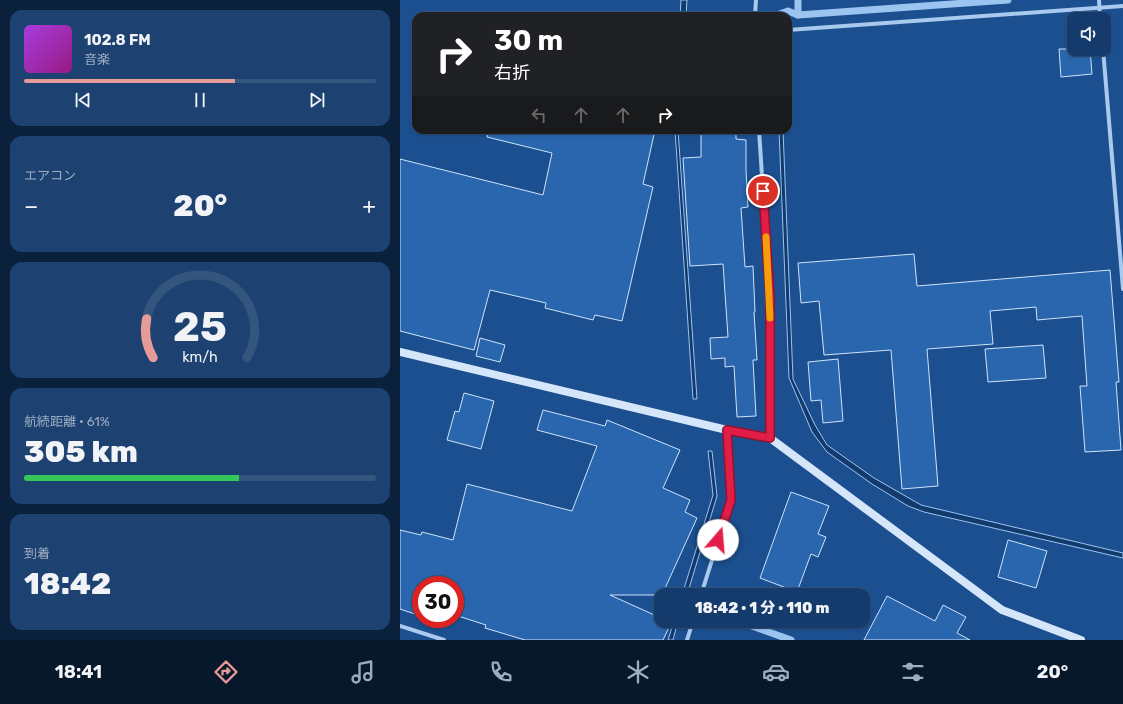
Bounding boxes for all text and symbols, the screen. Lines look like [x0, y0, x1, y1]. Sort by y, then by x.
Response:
map controls [1067, 12, 1111, 56]
button: sound [1067, 12, 1111, 56]
text: 30 m [494, 24, 563, 57]
icon: right [428, 28, 480, 80]
text: 102.8 FM [84, 31, 151, 49]
text: 音楽 [84, 52, 110, 67]
text: 右折 [494, 62, 530, 84]
icon: previous [72, 89, 94, 111]
icon: pause [189, 89, 211, 111]
icon: next [306, 89, 328, 111]
icon: left [528, 104, 550, 126]
icon: ahead [570, 104, 592, 126]
icon: ahead [612, 104, 634, 126]
icon: right [654, 104, 676, 126]
text: エアコン [24, 168, 76, 183]
pin [746, 174, 780, 208]
icon: arrive [752, 180, 774, 202]
text: 20° [173, 188, 227, 224]
text: − [24, 193, 38, 220]
text: + [362, 193, 376, 220]
text: 25 [173, 302, 227, 351]
text: km/h [182, 349, 218, 366]
text: 航続距離 · 61% [24, 414, 110, 429]
text: 305 km [24, 434, 138, 470]
position arrow [697, 519, 739, 561]
text: 到着 [24, 546, 50, 561]
text: 18:42 [24, 566, 111, 602]
speed limit sign: 30 [412, 576, 464, 628]
text: 18:42 · 1 分 · 110 m [695, 599, 829, 617]
icon: directions [212, 658, 240, 686]
icon: music [349, 658, 377, 686]
icon: phone [487, 658, 515, 686]
icon: climate [624, 658, 652, 686]
icon: car [762, 658, 790, 686]
icon: filters [899, 658, 927, 686]
text: 18:41 [55, 661, 102, 683]
text: 20° [1037, 661, 1068, 683]

